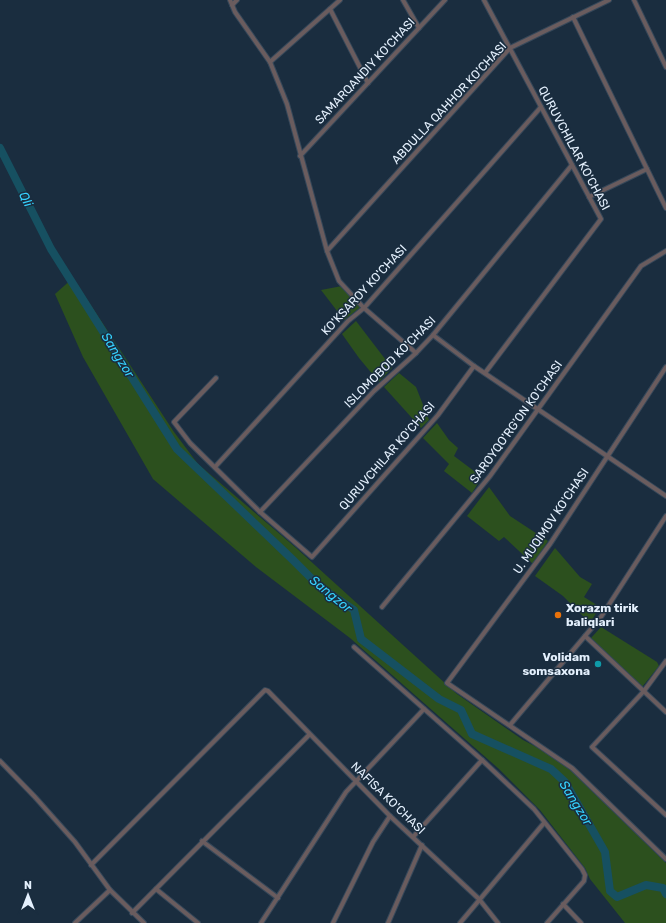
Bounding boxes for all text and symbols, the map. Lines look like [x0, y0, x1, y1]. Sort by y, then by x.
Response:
street label: SAMARQANDIY KO'CHASI [312, 15, 418, 127]
street label: ABDULLA QAHHOR KO'CHASI [389, 39, 509, 167]
street label: QURUVCHILAR KO'CHASI [535, 84, 613, 212]
water label: Qli [16, 189, 36, 210]
street label: KO'KSAROY KO'CHASI [318, 242, 410, 338]
street label: ISLOMOBOD KO'CHASI [341, 313, 439, 411]
water label: Sangzor [97, 330, 138, 382]
street label: SAROYQO'RG'ON KO'CHASI [467, 358, 565, 486]
street label: QURUVCHILAR KO'CHASI [336, 399, 438, 513]
street label: U. MUQIMOV KO'CHASI [510, 466, 592, 576]
water label: Sangzor [306, 572, 356, 617]
place label: Xorazm tirik baliqlari [566, 601, 639, 629]
marker: Xorazm tirik baliqlari [553, 610, 563, 620]
place label: Volidam somsaxona [522, 650, 590, 678]
marker: Volidam somsaxona [593, 659, 603, 669]
street label: NAFISA KO'CHASI [348, 759, 428, 837]
water label: Sangzor [555, 778, 596, 830]
north arrow [8, 875, 48, 915]
text: N [24, 879, 32, 892]

